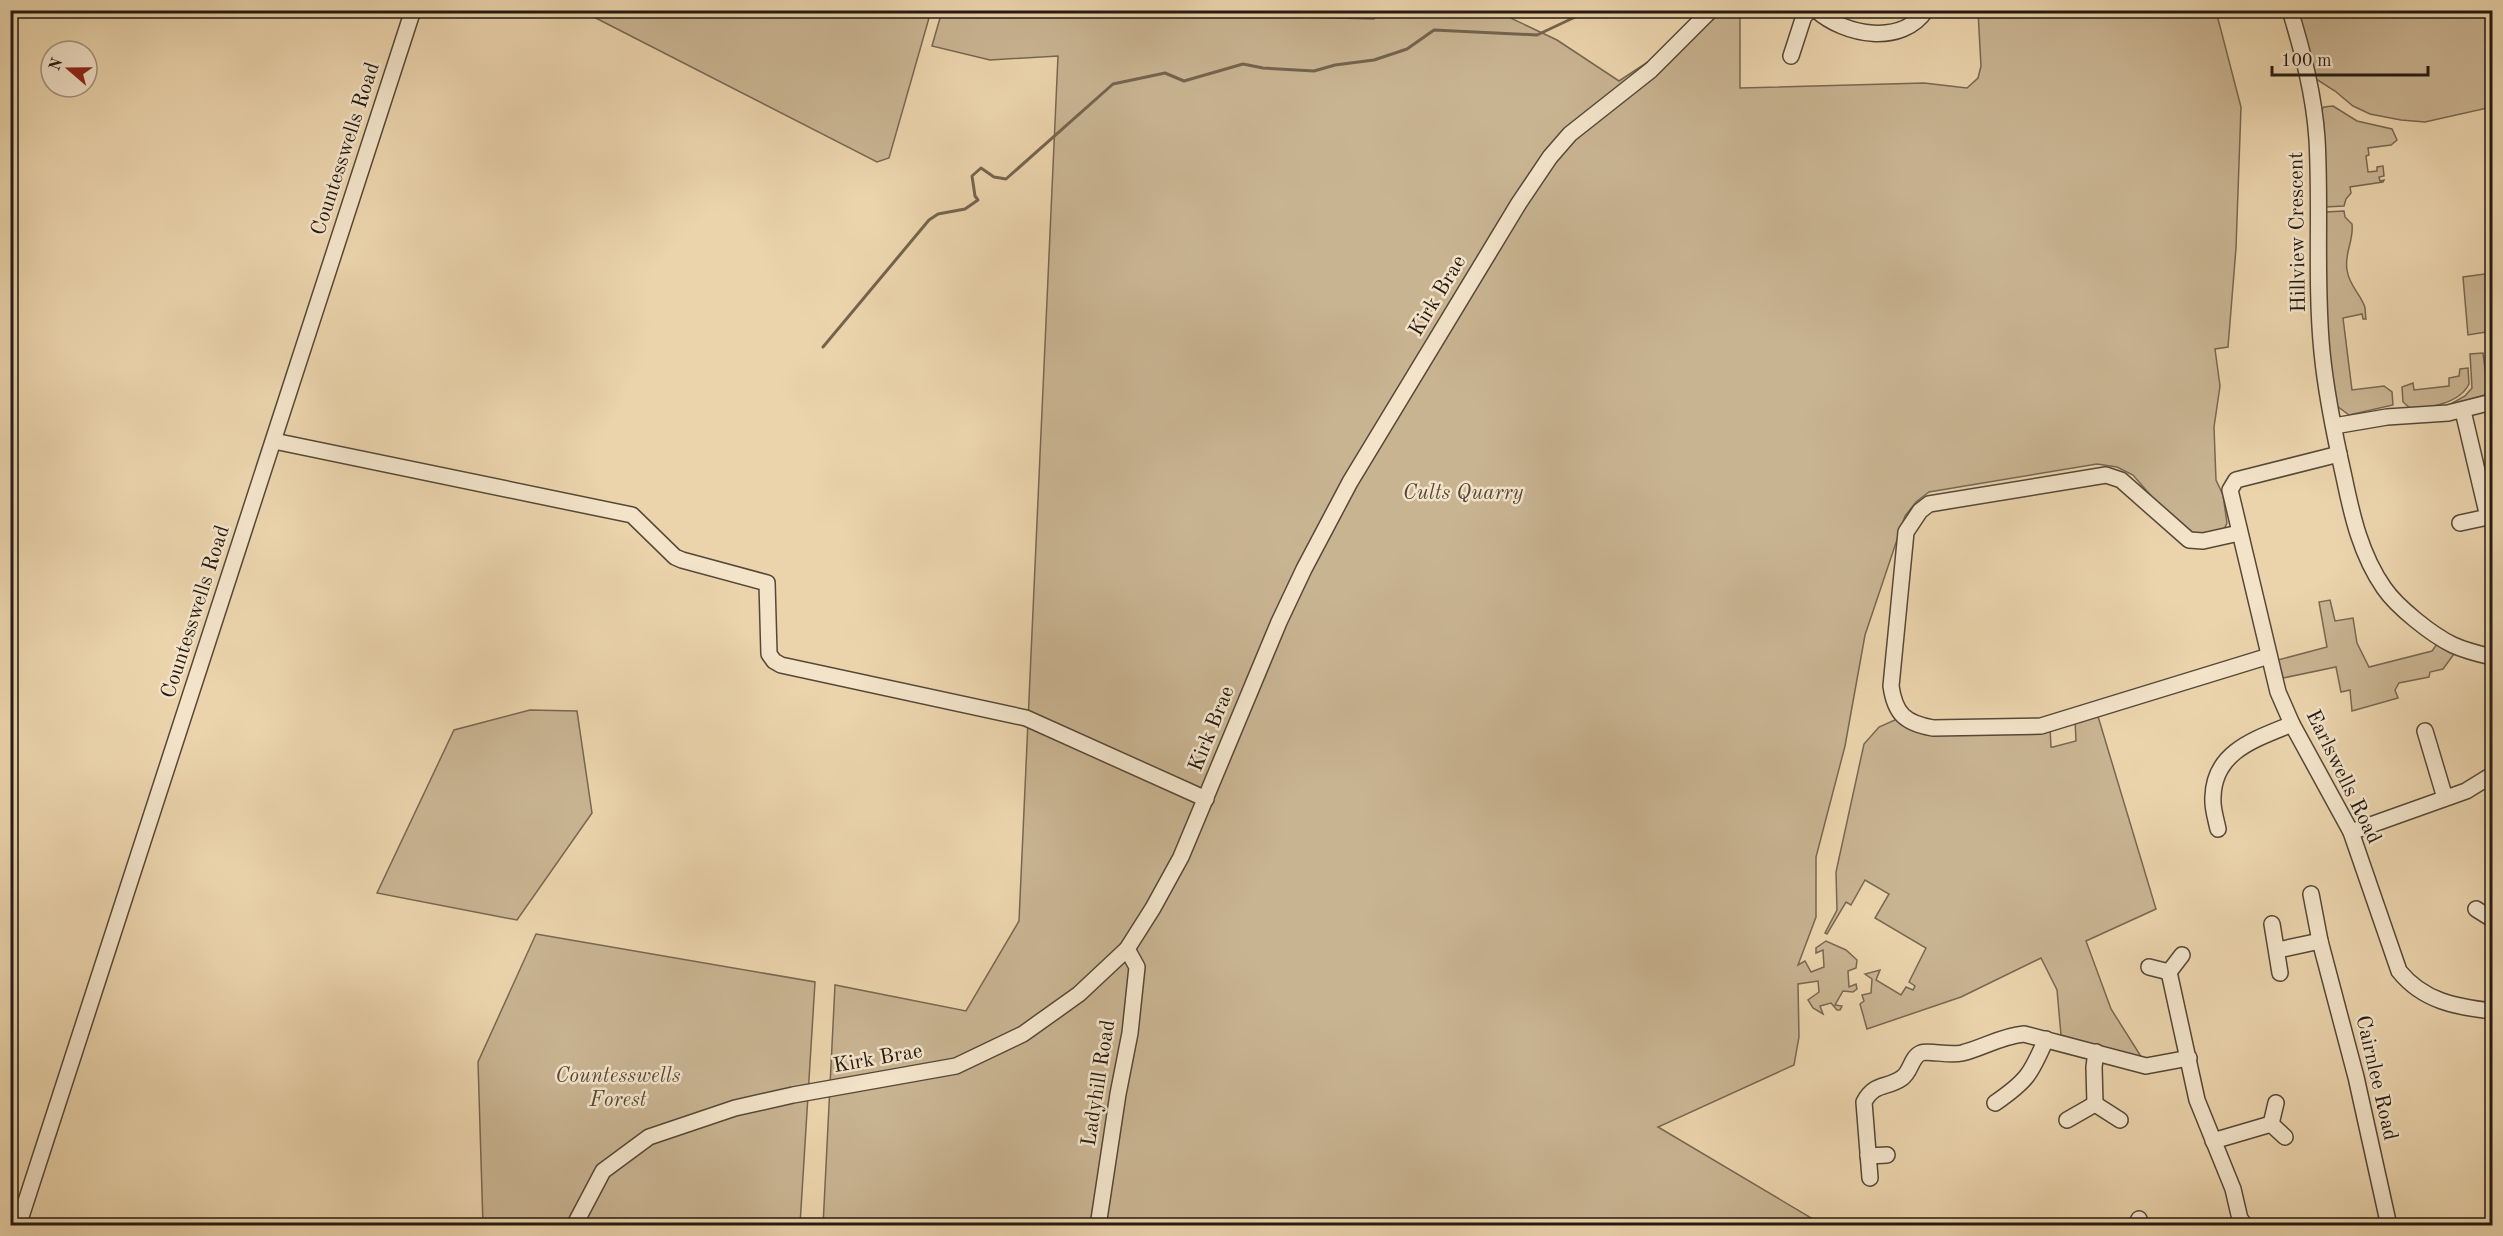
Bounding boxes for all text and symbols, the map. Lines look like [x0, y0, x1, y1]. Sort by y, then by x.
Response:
north arrow [39, 39, 99, 99]
scale bar [2272, 39, 2428, 77]
text: 100 m [2281, 52, 2332, 70]
text: N [47, 55, 67, 73]
street label: Countesswells Road [308, 60, 384, 238]
street label: Hillview Crescent [2286, 151, 2310, 313]
street label: Kirk Brae [1406, 252, 1470, 340]
park label: Cults Quarry [1403, 483, 1524, 504]
street label: Countesswells Road [158, 523, 234, 701]
street label: Kirk Brae [1185, 683, 1239, 775]
street label: Earlswells Road [2301, 707, 2385, 847]
street label: Cairnlee Road [2351, 1013, 2401, 1143]
street label: Ladyhill Road [1079, 1018, 1119, 1148]
street label: Kirk Brae [832, 1041, 924, 1077]
park label: Countesswells Forest [555, 1066, 681, 1111]

